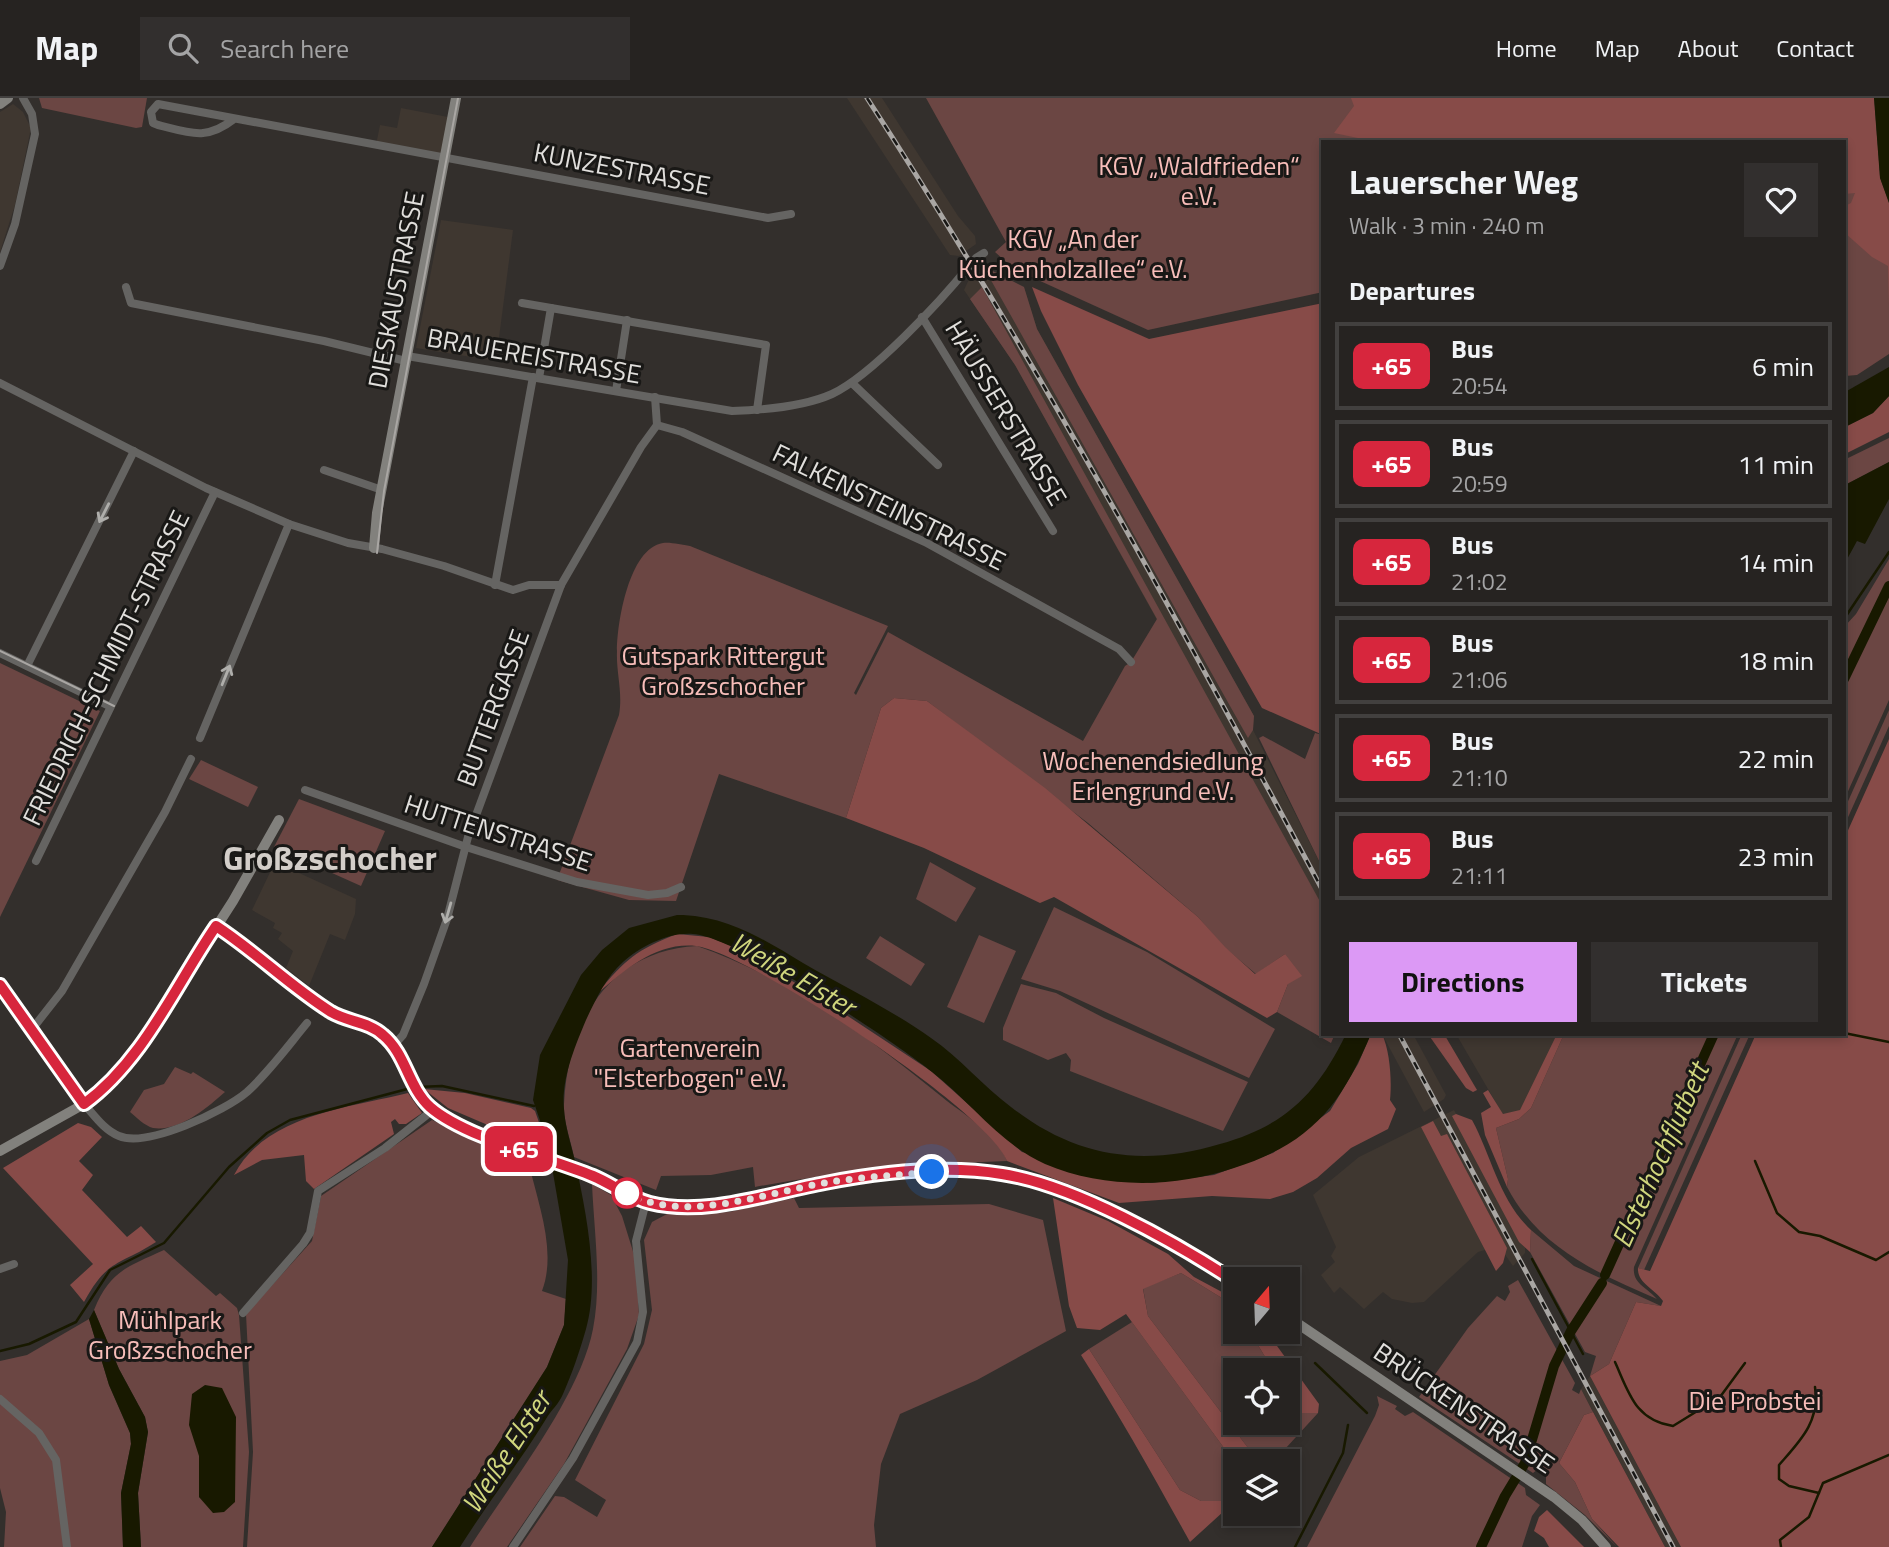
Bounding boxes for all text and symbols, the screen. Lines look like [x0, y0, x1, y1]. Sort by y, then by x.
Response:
search box [140, 17, 630, 80]
text: Map [35, 23, 98, 73]
icon: search [164, 29, 202, 67]
text: Search here [220, 29, 349, 68]
text: Home [1496, 30, 1557, 66]
text: Map [1595, 30, 1640, 66]
text: About [1678, 30, 1738, 66]
text: Contact [1776, 30, 1854, 66]
street label: KUNZESTRASSE [531, 132, 714, 205]
park label: KGV „Waldfrieden“ e.V. [1098, 146, 1300, 215]
text: Lauerscher Weg [1349, 157, 1578, 207]
button: heart [1744, 163, 1818, 237]
street label: DIESKAUSTRASSE [357, 188, 434, 392]
text: Walk · 3 min · 240 m [1349, 208, 1545, 243]
park label: KGV „An der Küchenholzallee“ e.V. [958, 219, 1188, 288]
text: Departures [1349, 271, 1475, 310]
street label: HÄUSSERSTRASSE [936, 313, 1077, 513]
street label: BRAUEREISTRASSE [424, 318, 644, 394]
text: Bus [1451, 329, 1493, 368]
text: 6 min [1752, 347, 1814, 386]
text: +65 [1371, 348, 1412, 384]
text: 20:54 [1451, 368, 1508, 403]
text: Bus [1451, 427, 1493, 466]
street label: FALKENSTEINSTRASSE [766, 433, 1012, 580]
text: 11 min [1738, 445, 1814, 484]
text: +65 [1371, 446, 1412, 482]
text: 20:59 [1451, 466, 1508, 501]
one-way arrow [96, 502, 110, 523]
street label: FRIEDRICH-SCHMIDT-STRASSE [12, 504, 199, 832]
text: Bus [1451, 525, 1493, 564]
text: 14 min [1738, 543, 1814, 582]
text: +65 [1371, 544, 1412, 580]
text: 21:02 [1451, 564, 1508, 599]
text: Bus [1451, 623, 1493, 662]
street label: BUTTERGASSE [446, 624, 539, 792]
park label: Gutspark Rittergut Großzschocher [621, 636, 825, 705]
text: 18 min [1738, 641, 1814, 680]
text: +65 [1371, 642, 1412, 678]
text: 21:06 [1451, 662, 1508, 697]
one-way arrow [221, 664, 234, 686]
text: Bus [1451, 721, 1493, 760]
text: 22 min [1738, 739, 1814, 778]
text: +65 [1371, 740, 1412, 776]
park label: Wochenendsiedlung Erlengrund e.V. [1042, 741, 1264, 810]
text: 21:10 [1451, 760, 1508, 795]
street label: HUTTENSTRASSE [399, 784, 597, 881]
text: Bus [1451, 819, 1493, 858]
district label: Großzschocher [223, 833, 437, 883]
text: 23 min [1738, 837, 1814, 876]
text: +65 [1371, 838, 1412, 874]
text: 21:11 [1451, 858, 1508, 893]
one-way arrow [441, 902, 454, 924]
water label: Weiße Elster [723, 920, 867, 1028]
button: Directions [1349, 942, 1577, 1022]
button: Tickets [1591, 942, 1818, 1022]
park label: Gartenverein "Elsterbogen" e.V. [593, 1028, 787, 1097]
water label: Elsterhochflutbett [1600, 1053, 1721, 1254]
line badge: +65 [479, 1126, 559, 1172]
text: +65 [499, 1131, 539, 1167]
your location [914, 1154, 949, 1189]
unlabelled marker [612, 1178, 642, 1208]
north arrow [1223, 1267, 1300, 1344]
map controls [1223, 1267, 1300, 1526]
park label: Mühlpark Großzschocher [88, 1300, 252, 1369]
street label: BRÜCKENSTRASSE [1366, 1332, 1563, 1483]
button: locate [1223, 1358, 1300, 1435]
water label: Weiße Elster [450, 1379, 563, 1521]
park label: Die Probstei [1689, 1381, 1821, 1420]
button: layers [1223, 1449, 1300, 1526]

